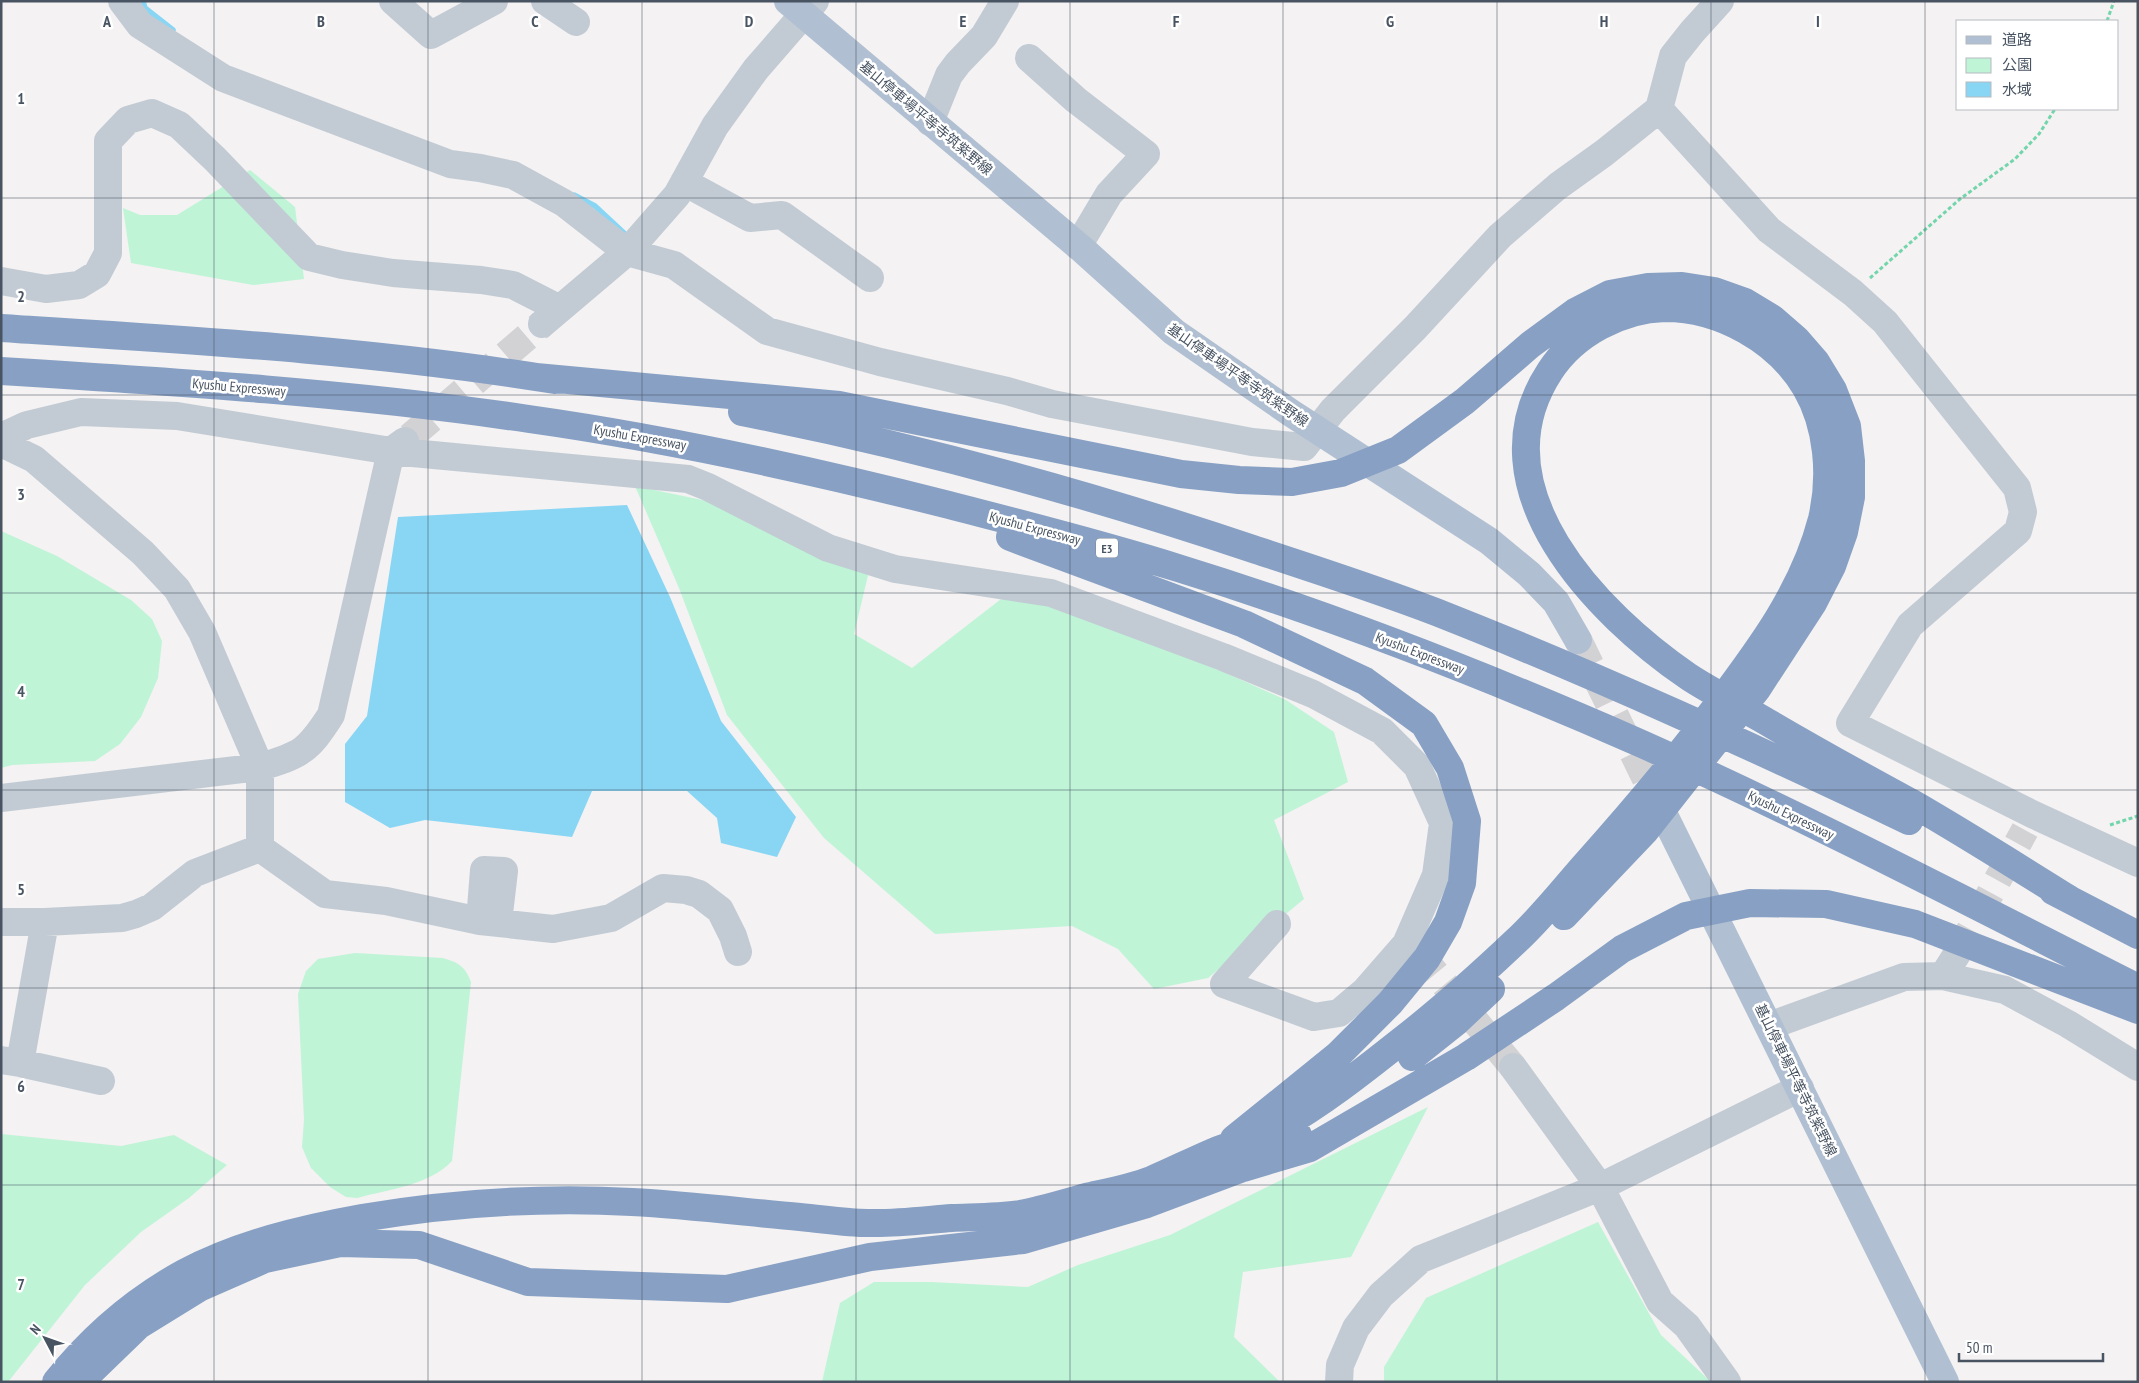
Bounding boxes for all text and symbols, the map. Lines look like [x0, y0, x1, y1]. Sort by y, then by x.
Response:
text: A [102, 11, 112, 31]
text: B [317, 11, 325, 31]
text: C [531, 11, 539, 31]
text: D [745, 11, 754, 31]
text: E [960, 11, 967, 31]
text: F [1173, 11, 1180, 31]
text: G [1386, 11, 1394, 31]
text: H [1600, 11, 1608, 31]
text: I [1816, 11, 1820, 31]
legend [1956, 20, 2119, 110]
text: 道路 [2002, 30, 2032, 49]
text: 公園 [2002, 55, 2032, 74]
street label: 基山停車場平等寺筑紫野線 [856, 57, 996, 179]
text: 水域 [2002, 80, 2032, 99]
text: 1 [17, 88, 25, 108]
text: 2 [17, 286, 25, 306]
street label: 基山停車場平等寺筑紫野線 [1164, 319, 1312, 431]
street label: Kyushu Expressway [192, 374, 287, 400]
street label: Kyushu Expressway [592, 420, 688, 454]
text: 3 [17, 484, 25, 504]
street label: Kyushu Expressway [987, 507, 1083, 549]
road number: E3 [1096, 538, 1118, 558]
street label: Kyushu Expressway [1373, 628, 1468, 678]
text: 4 [17, 681, 25, 701]
street label: Kyushu Expressway [1745, 786, 1838, 844]
text: 5 [17, 879, 25, 899]
street label: 基山停車場平等寺筑紫野線 [1751, 1001, 1841, 1159]
text: 6 [17, 1076, 25, 1096]
text: 7 [17, 1274, 25, 1294]
north arrow [20, 1313, 70, 1363]
text: N [26, 1321, 44, 1338]
scale bar [1959, 1330, 2103, 1362]
text: 50 m [1966, 1338, 1992, 1357]

